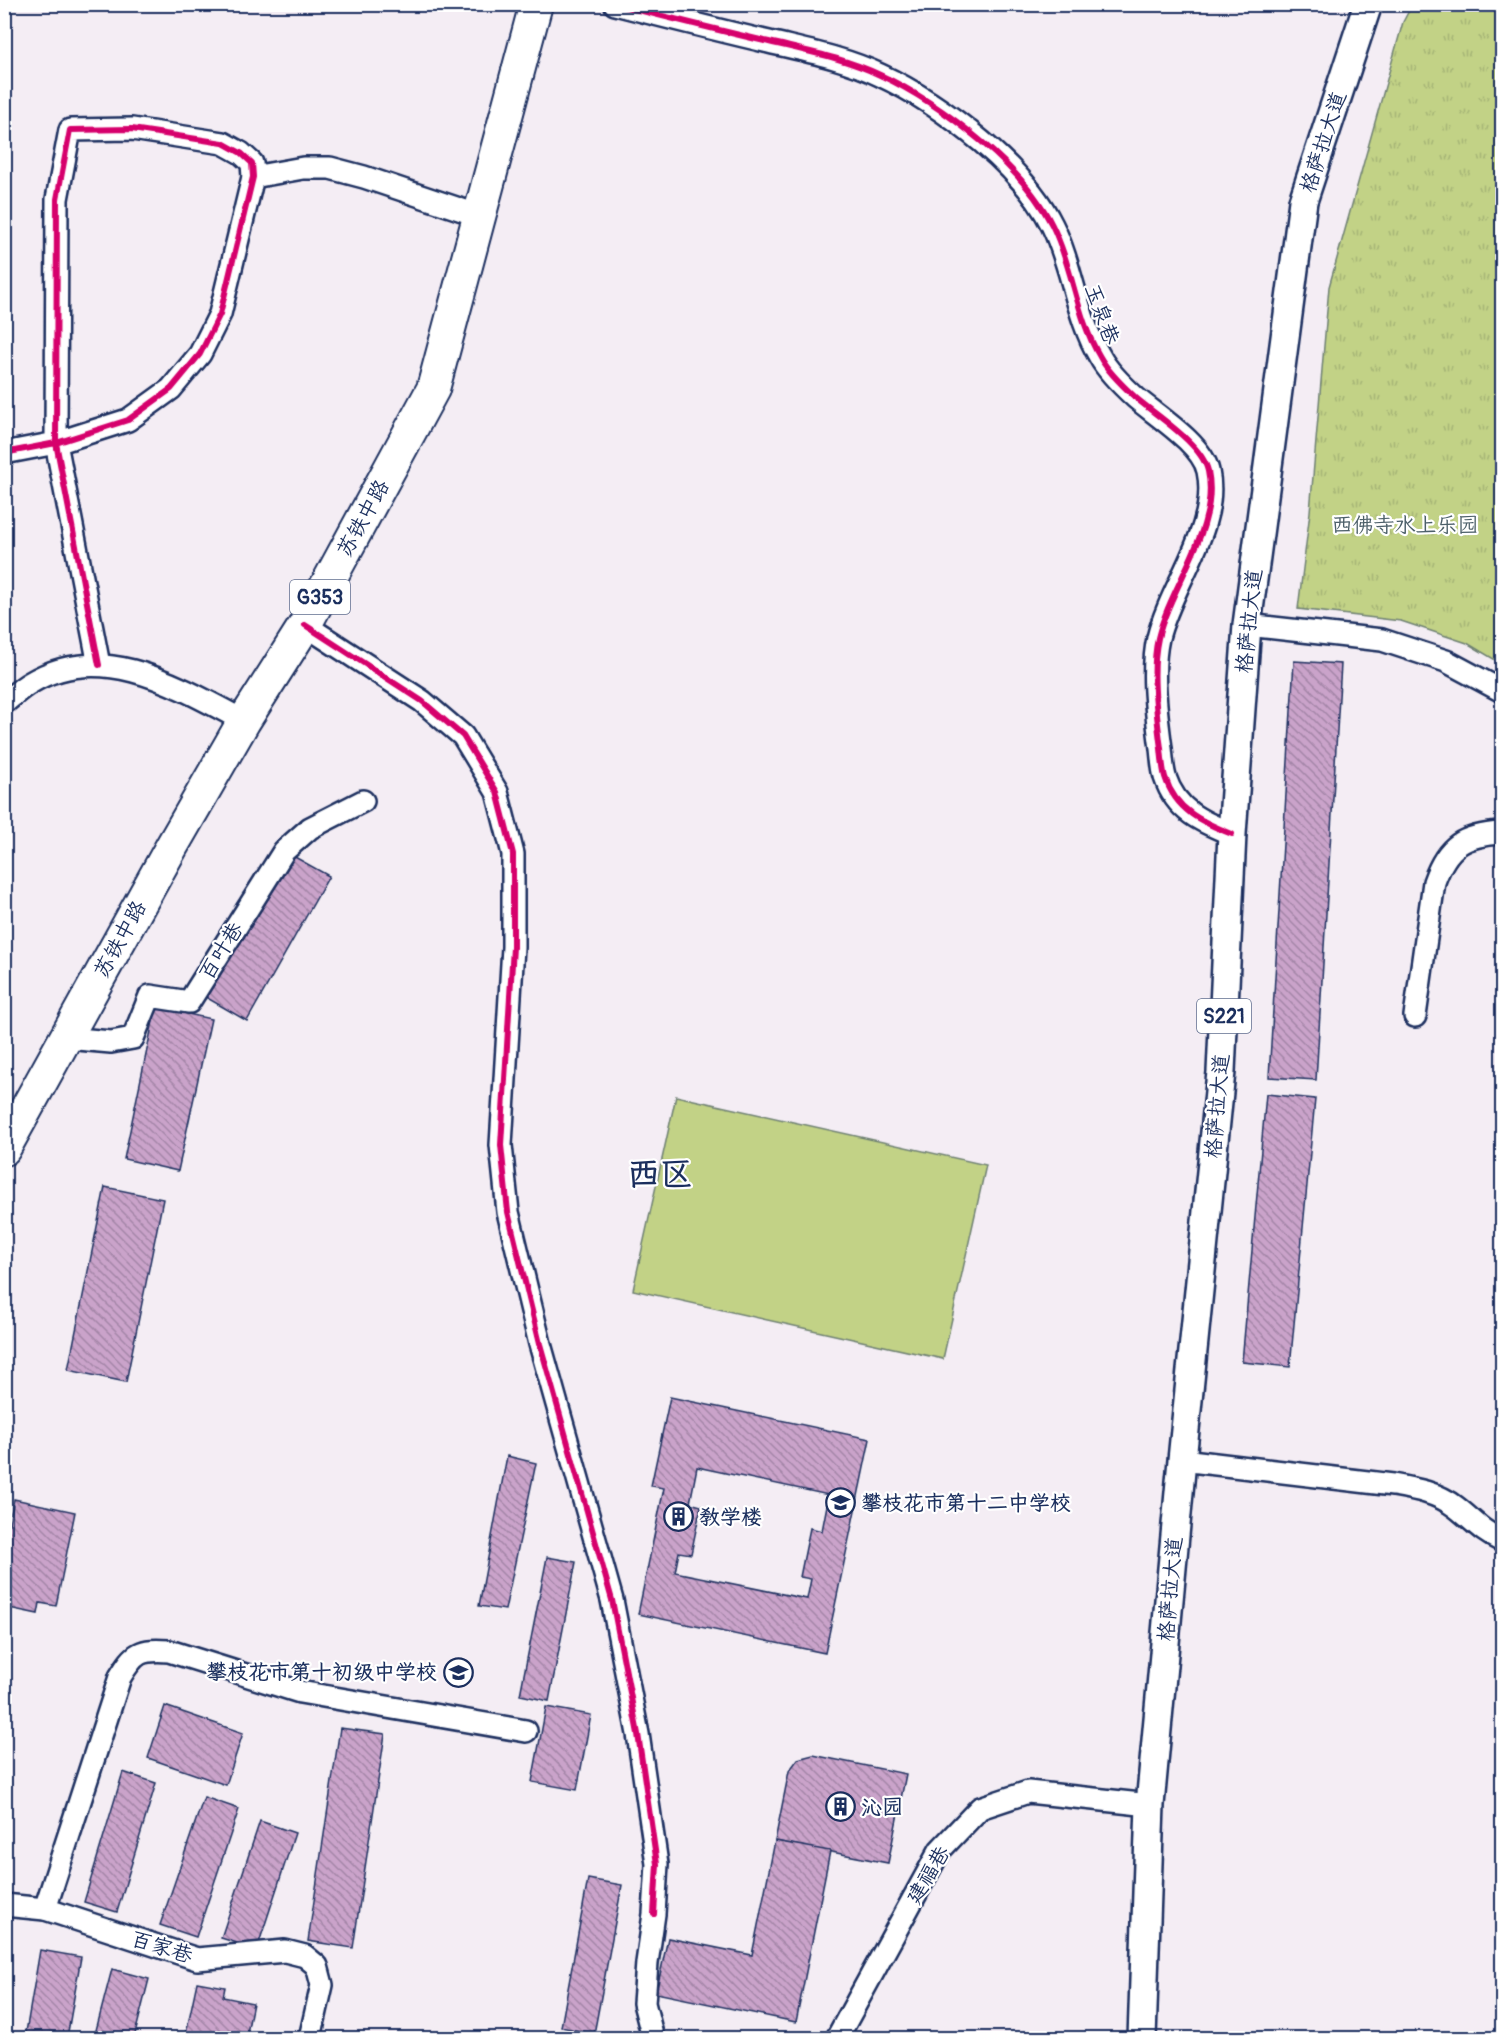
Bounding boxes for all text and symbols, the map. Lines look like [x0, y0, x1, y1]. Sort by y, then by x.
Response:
street label: 格萨拉大道 [1294, 88, 1353, 196]
street label: 玉泉巷 [1078, 280, 1125, 348]
street label: 苏铁中路 [331, 475, 396, 562]
park label: 西佛寺水上乐园 [1332, 512, 1479, 539]
street label: 格萨拉大道 [1231, 567, 1268, 675]
road number: G353 [290, 580, 350, 614]
street label: 苏铁中路 [88, 896, 153, 983]
street label: 百叶巷 [193, 917, 250, 985]
road number: S221 [1197, 999, 1251, 1033]
street label: 格萨拉大道 [1199, 1053, 1236, 1160]
district label: 西区 [627, 1154, 693, 1195]
school or university icon: 攀枝花市第十二中学校 [824, 1487, 856, 1519]
place label: 攀枝花市第十二中学校 [861, 1490, 1071, 1517]
building icon: 教学楼 [662, 1501, 694, 1533]
place label: 教学楼 [699, 1504, 762, 1531]
street label: 格萨拉大道 [1152, 1536, 1189, 1643]
school or university icon: 攀枝花市第十初级中学校 [442, 1656, 474, 1688]
place label: 攀枝花市第十初级中学校 [206, 1659, 437, 1686]
building icon: 沁园 [824, 1791, 856, 1823]
place label: 沁园 [861, 1794, 903, 1821]
street label: 建福巷 [901, 1841, 956, 1909]
street label: 百家巷 [128, 1925, 196, 1970]

